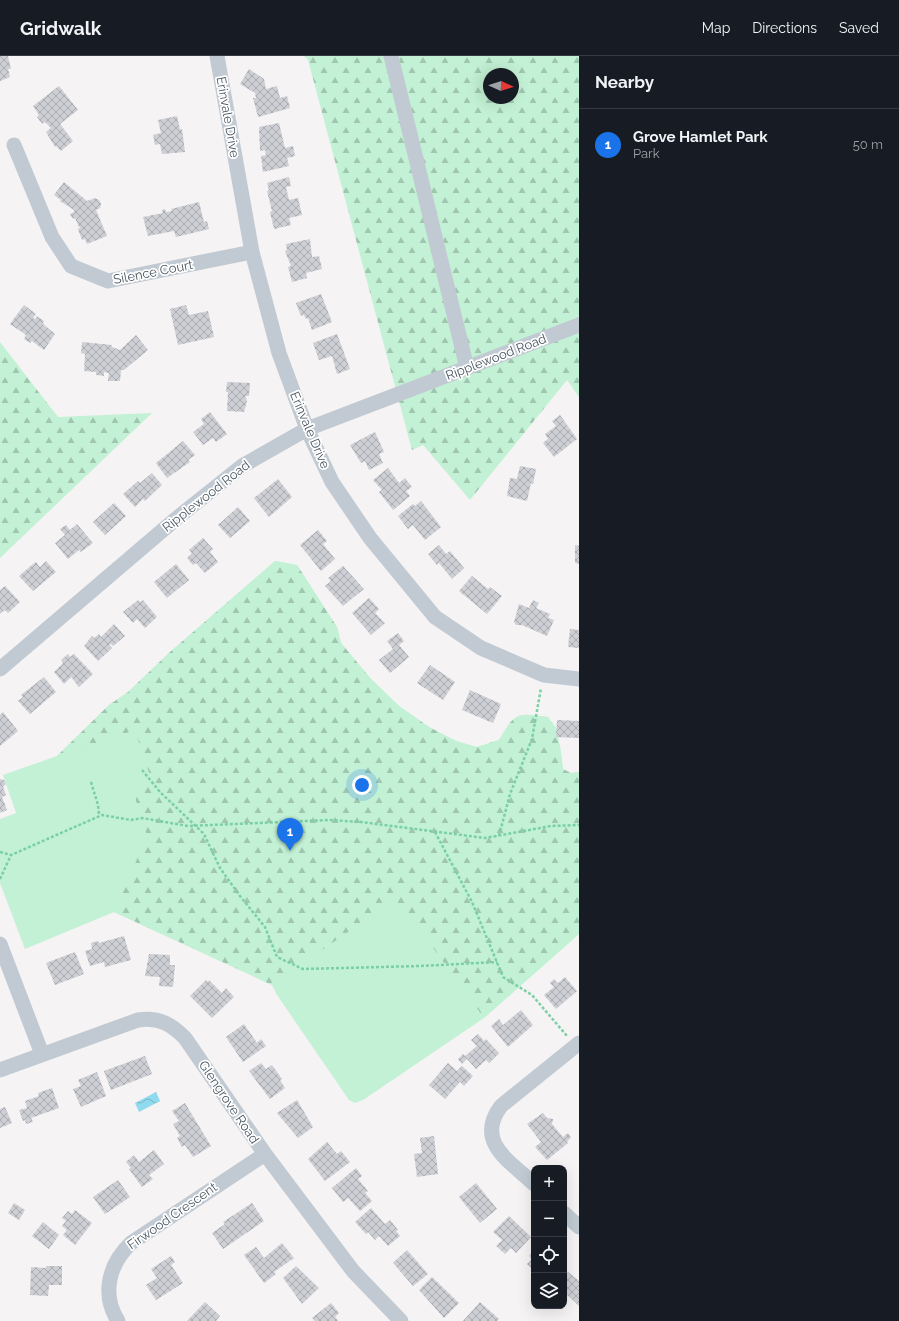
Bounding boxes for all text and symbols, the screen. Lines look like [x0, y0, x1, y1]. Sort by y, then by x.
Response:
text: Gridwalk [20, 17, 101, 39]
text: Map [702, 20, 730, 36]
text: Directions [752, 20, 817, 36]
text: Saved [839, 20, 879, 36]
north arrow [483, 68, 519, 104]
text: Nearby [595, 72, 654, 92]
street label: Erinvale Drive [213, 75, 243, 159]
text: Grove Hamlet Park [633, 128, 768, 146]
text: 1 [605, 137, 611, 152]
text: 50 m [853, 137, 883, 152]
text: Park [633, 146, 660, 161]
street label: Silence Court [112, 257, 195, 287]
street label: Ripplewood Road [444, 331, 548, 383]
street label: Erinvale Drive [287, 389, 333, 471]
street label: Ripplewood Road [159, 457, 253, 535]
your location [352, 775, 372, 795]
pin: 1 [277, 818, 303, 851]
street label: Glengrove Road [196, 1058, 262, 1146]
map controls [531, 1165, 567, 1309]
button: + [531, 1165, 567, 1201]
street label: Firwood Crescent [124, 1179, 220, 1253]
button: − [531, 1201, 567, 1237]
button: locate [531, 1237, 567, 1273]
button: layers [531, 1273, 567, 1309]

